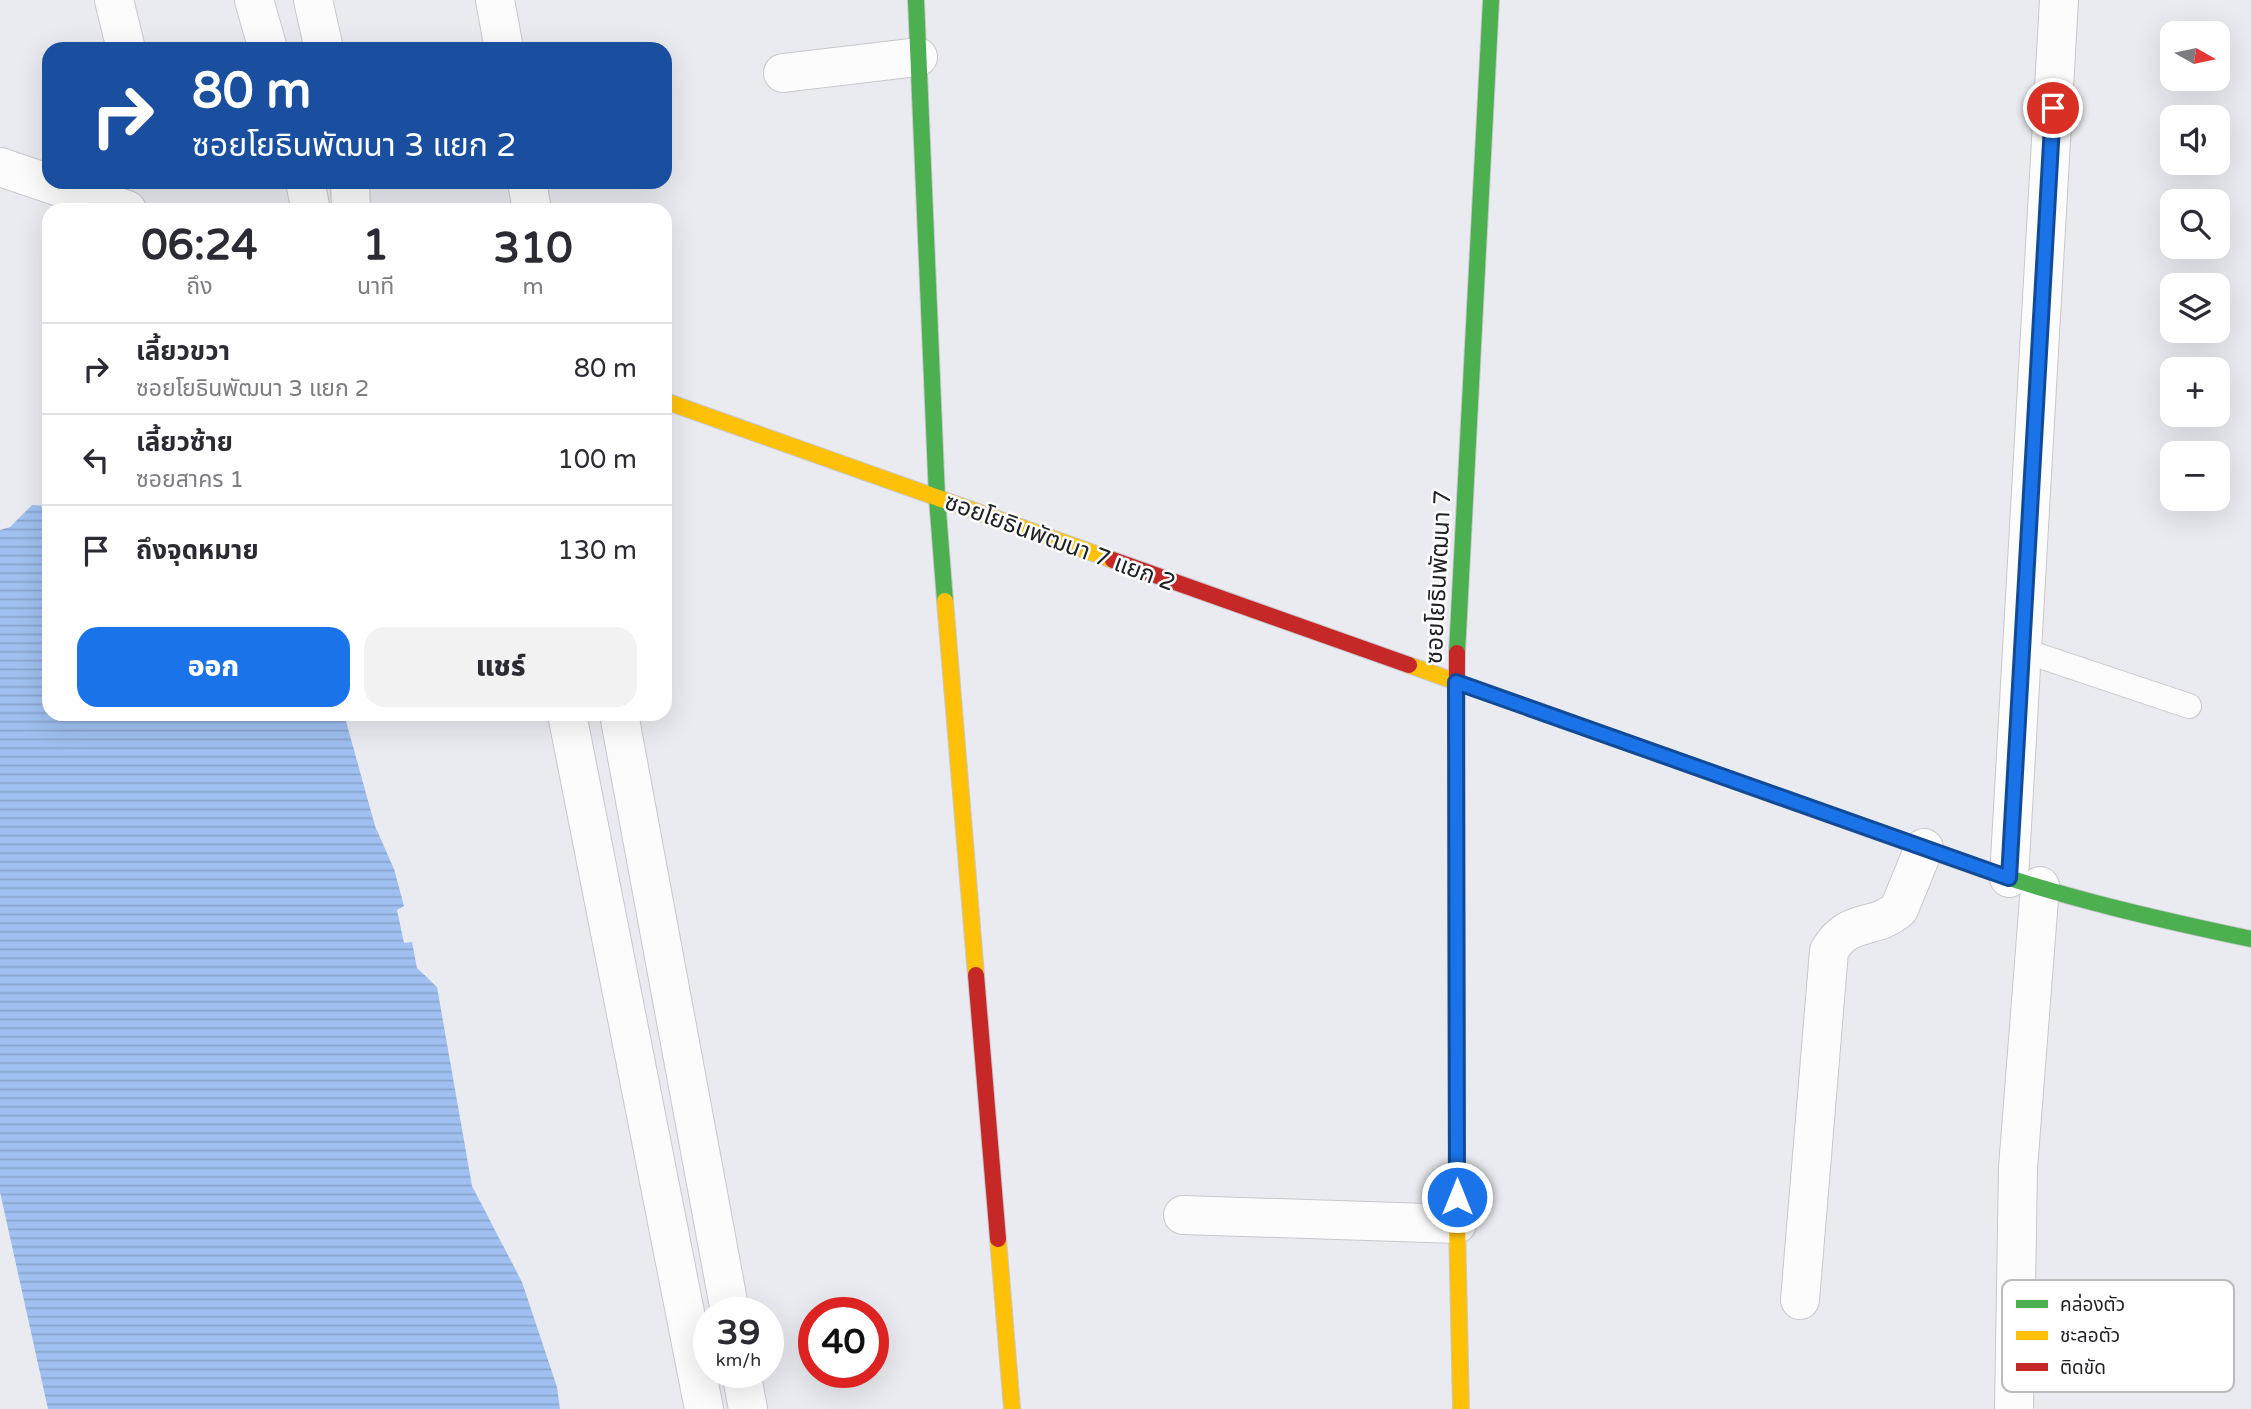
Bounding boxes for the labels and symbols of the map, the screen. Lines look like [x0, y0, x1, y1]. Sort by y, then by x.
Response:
north arrow [2160, 21, 2230, 91]
pin [2023, 78, 2083, 138]
street label: ซอยโยธินพัฒนา 7 แยก 2 [941, 487, 1179, 598]
street label: ซอยโยธินพัฒนา 7 [1419, 489, 1458, 665]
position arrow [1420, 1160, 1494, 1234]
legend [2002, 1280, 2234, 1392]
text: คล่องตัว [2060, 1293, 2125, 1316]
speed limit sign: 40 [798, 1297, 889, 1388]
text: ชะลอตัว [2060, 1325, 2120, 1347]
text: ติดขัด [2060, 1357, 2106, 1379]

